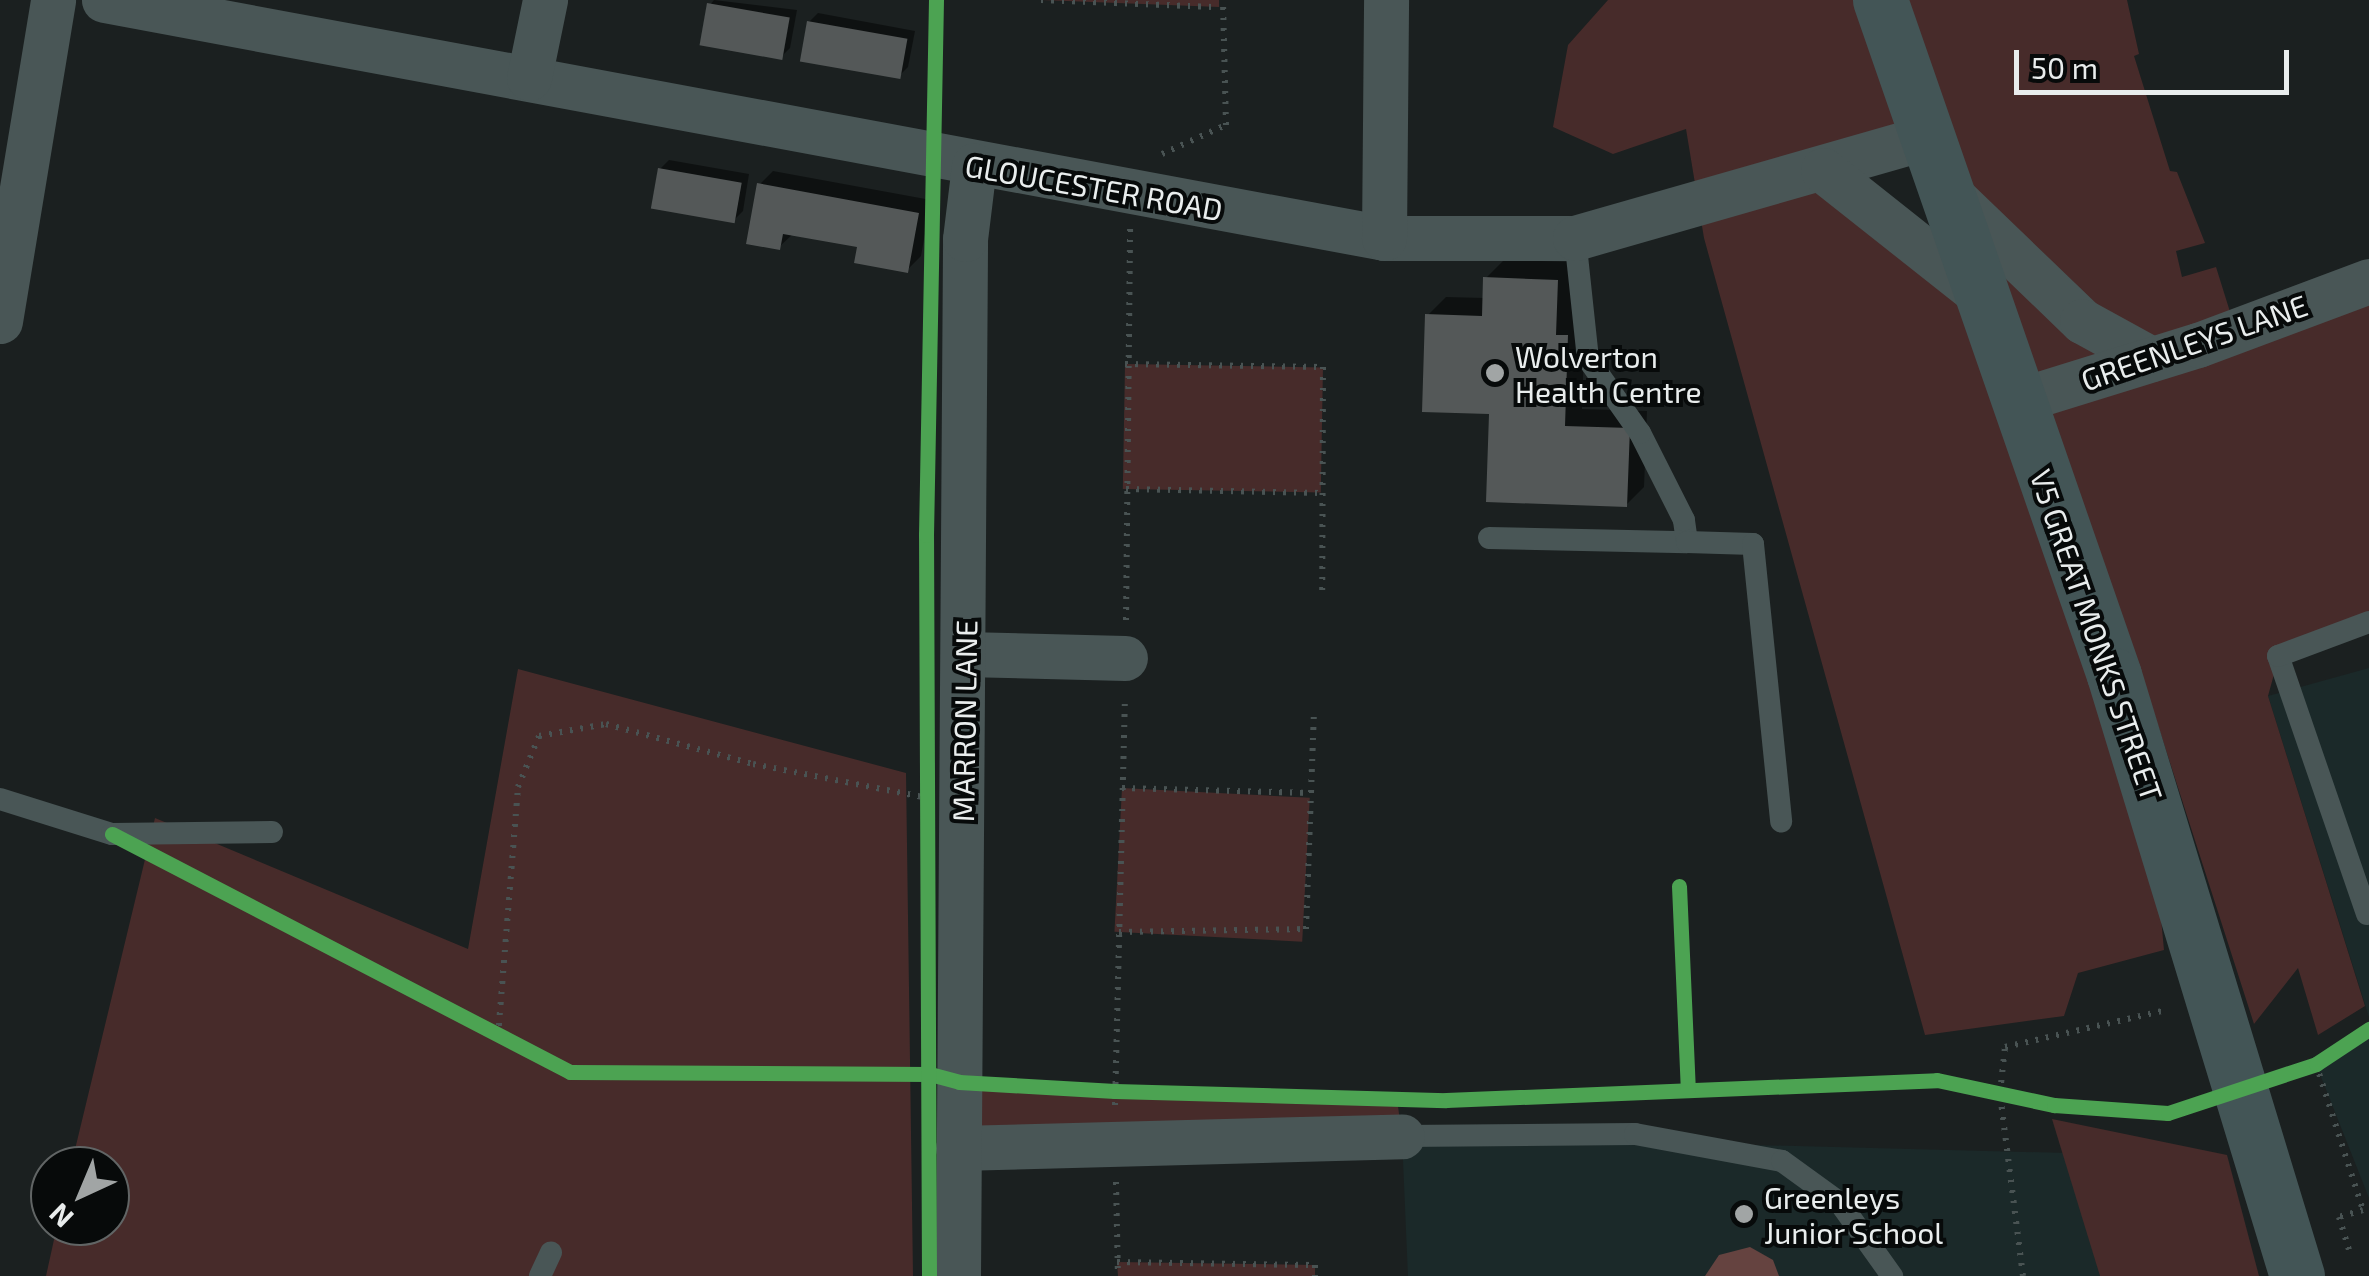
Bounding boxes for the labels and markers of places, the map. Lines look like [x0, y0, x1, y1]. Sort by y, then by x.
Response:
place label: Wolverton Health Centre [1515, 338, 1702, 408]
marker: Wolverton Health Centre [1484, 362, 1506, 384]
place label: Greenleys Junior School [1764, 1179, 1944, 1250]
marker: Greenleys Junior School [1733, 1203, 1755, 1225]

